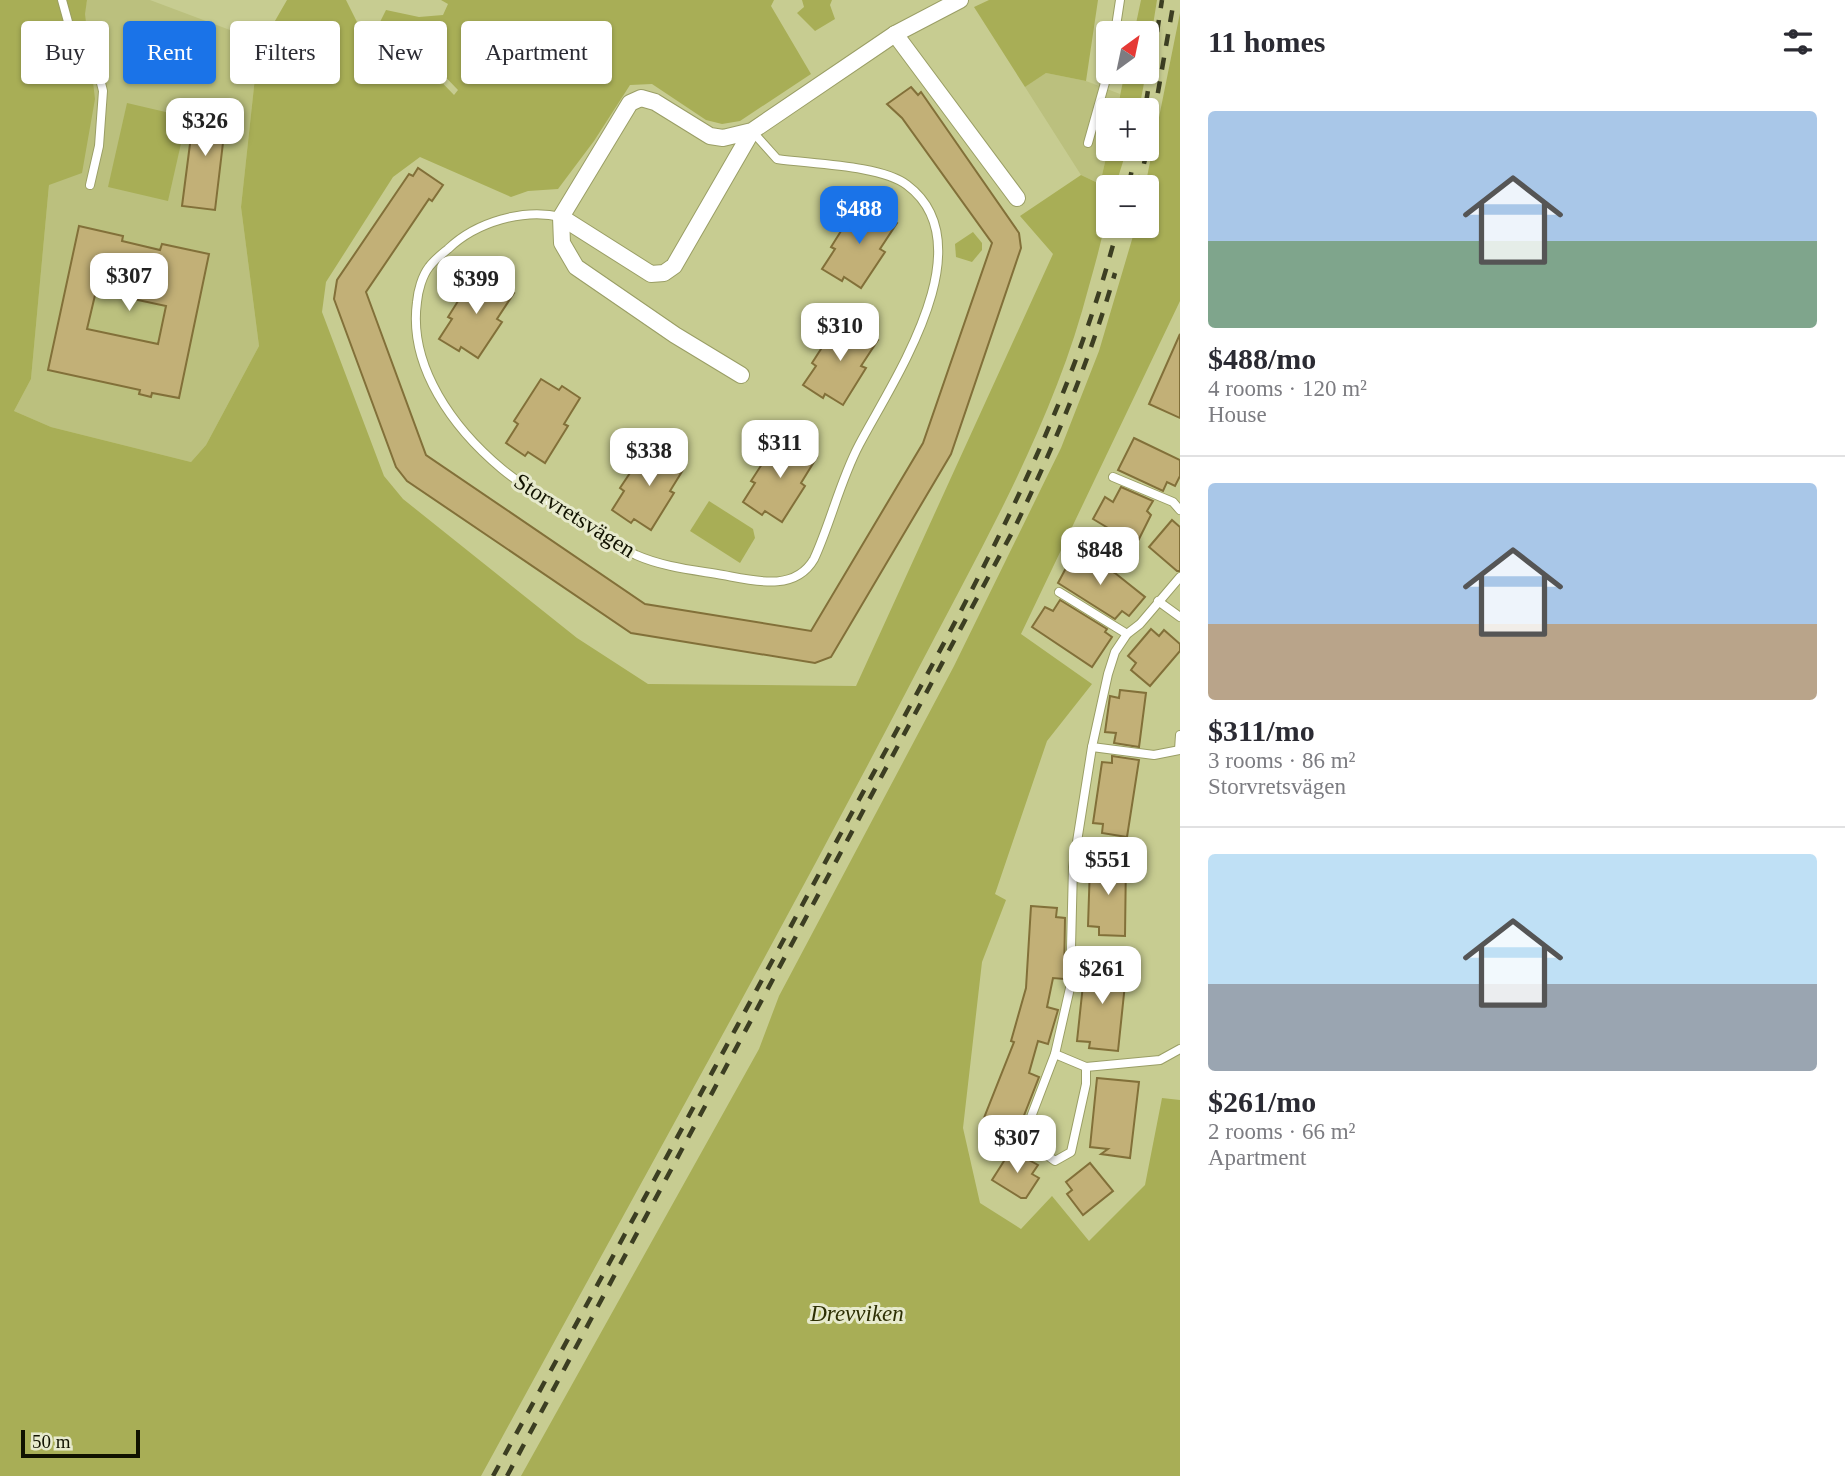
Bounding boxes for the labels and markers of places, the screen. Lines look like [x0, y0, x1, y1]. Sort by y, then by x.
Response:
pin: $326 [164, 99, 246, 158]
pin: $488 [818, 187, 900, 246]
pin: $307 [88, 254, 170, 313]
pin: $399 [435, 256, 517, 316]
pin: $310 [799, 304, 881, 363]
pin: $311 [739, 420, 821, 480]
pin: $338 [608, 428, 690, 488]
pin: $848 [1059, 528, 1141, 587]
pin: $551 [1067, 838, 1149, 897]
pin: $261 [1061, 946, 1143, 1006]
pin: $307 [976, 1116, 1058, 1175]

